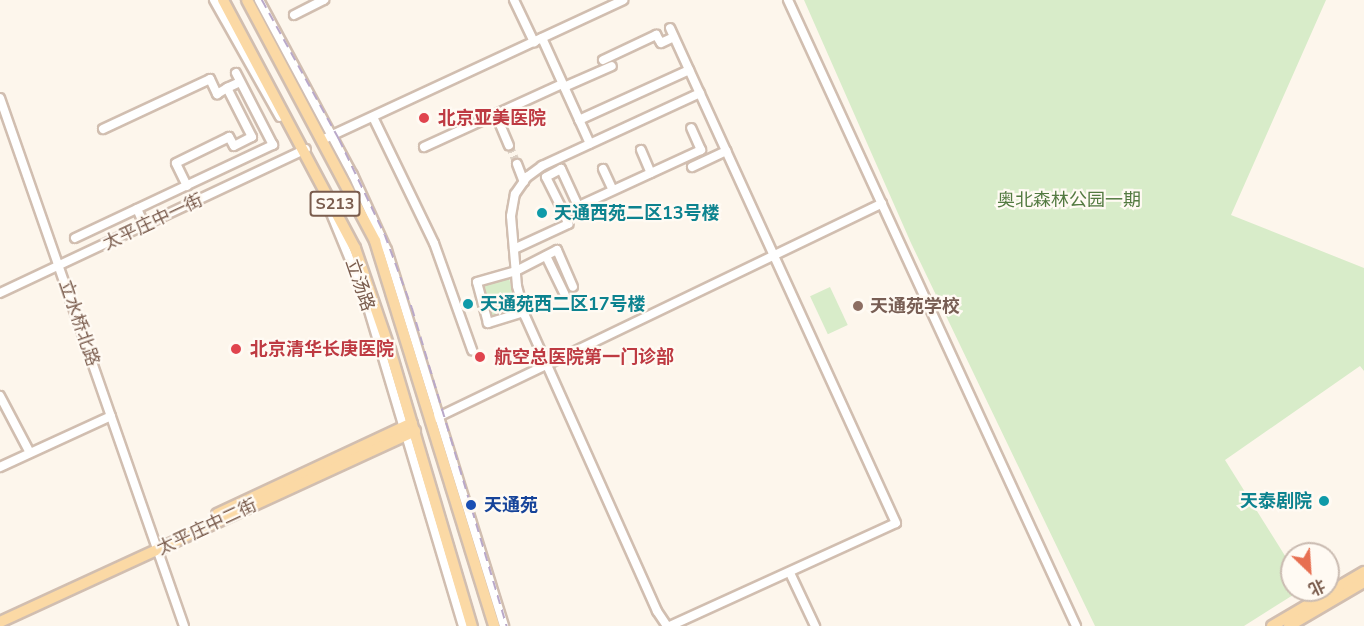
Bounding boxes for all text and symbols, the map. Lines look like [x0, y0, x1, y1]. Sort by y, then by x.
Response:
place label: 北京亚美医院 [438, 107, 546, 129]
marker: 北京亚美医院 [415, 109, 433, 127]
street label: 太平庄中一街 [99, 189, 207, 255]
park label: 奥北森林公园一期 [997, 189, 1141, 211]
road number: S213 [310, 191, 360, 217]
place label: 天通西苑二区13号楼 [554, 202, 720, 224]
marker: 天通西苑二区13号楼 [535, 206, 549, 220]
street label: 立汤路 [341, 256, 379, 314]
street label: 立水桥北路 [54, 277, 104, 369]
place label: 天通苑西二区17号楼 [480, 293, 646, 315]
place label: 天通苑学校 [870, 295, 960, 317]
marker: 天通苑西二区17号楼 [461, 297, 475, 311]
marker: 天通苑学校 [851, 299, 865, 313]
place label: 北京清华长庚医院 [250, 338, 394, 360]
marker: 北京清华长庚医院 [227, 340, 245, 358]
place label: 航空总医院第一门诊部 [494, 346, 674, 368]
marker: 航空总医院第一门诊部 [471, 348, 489, 366]
place label: 天泰剧院 [1240, 490, 1312, 512]
street label: 太平庄中二街 [153, 494, 261, 560]
place label: 天通苑 [484, 494, 538, 516]
marker: 天泰剧院 [1317, 494, 1331, 508]
marker: 天通苑 [462, 496, 480, 514]
north arrow [1280, 542, 1340, 602]
text: 北 [1305, 573, 1329, 600]

